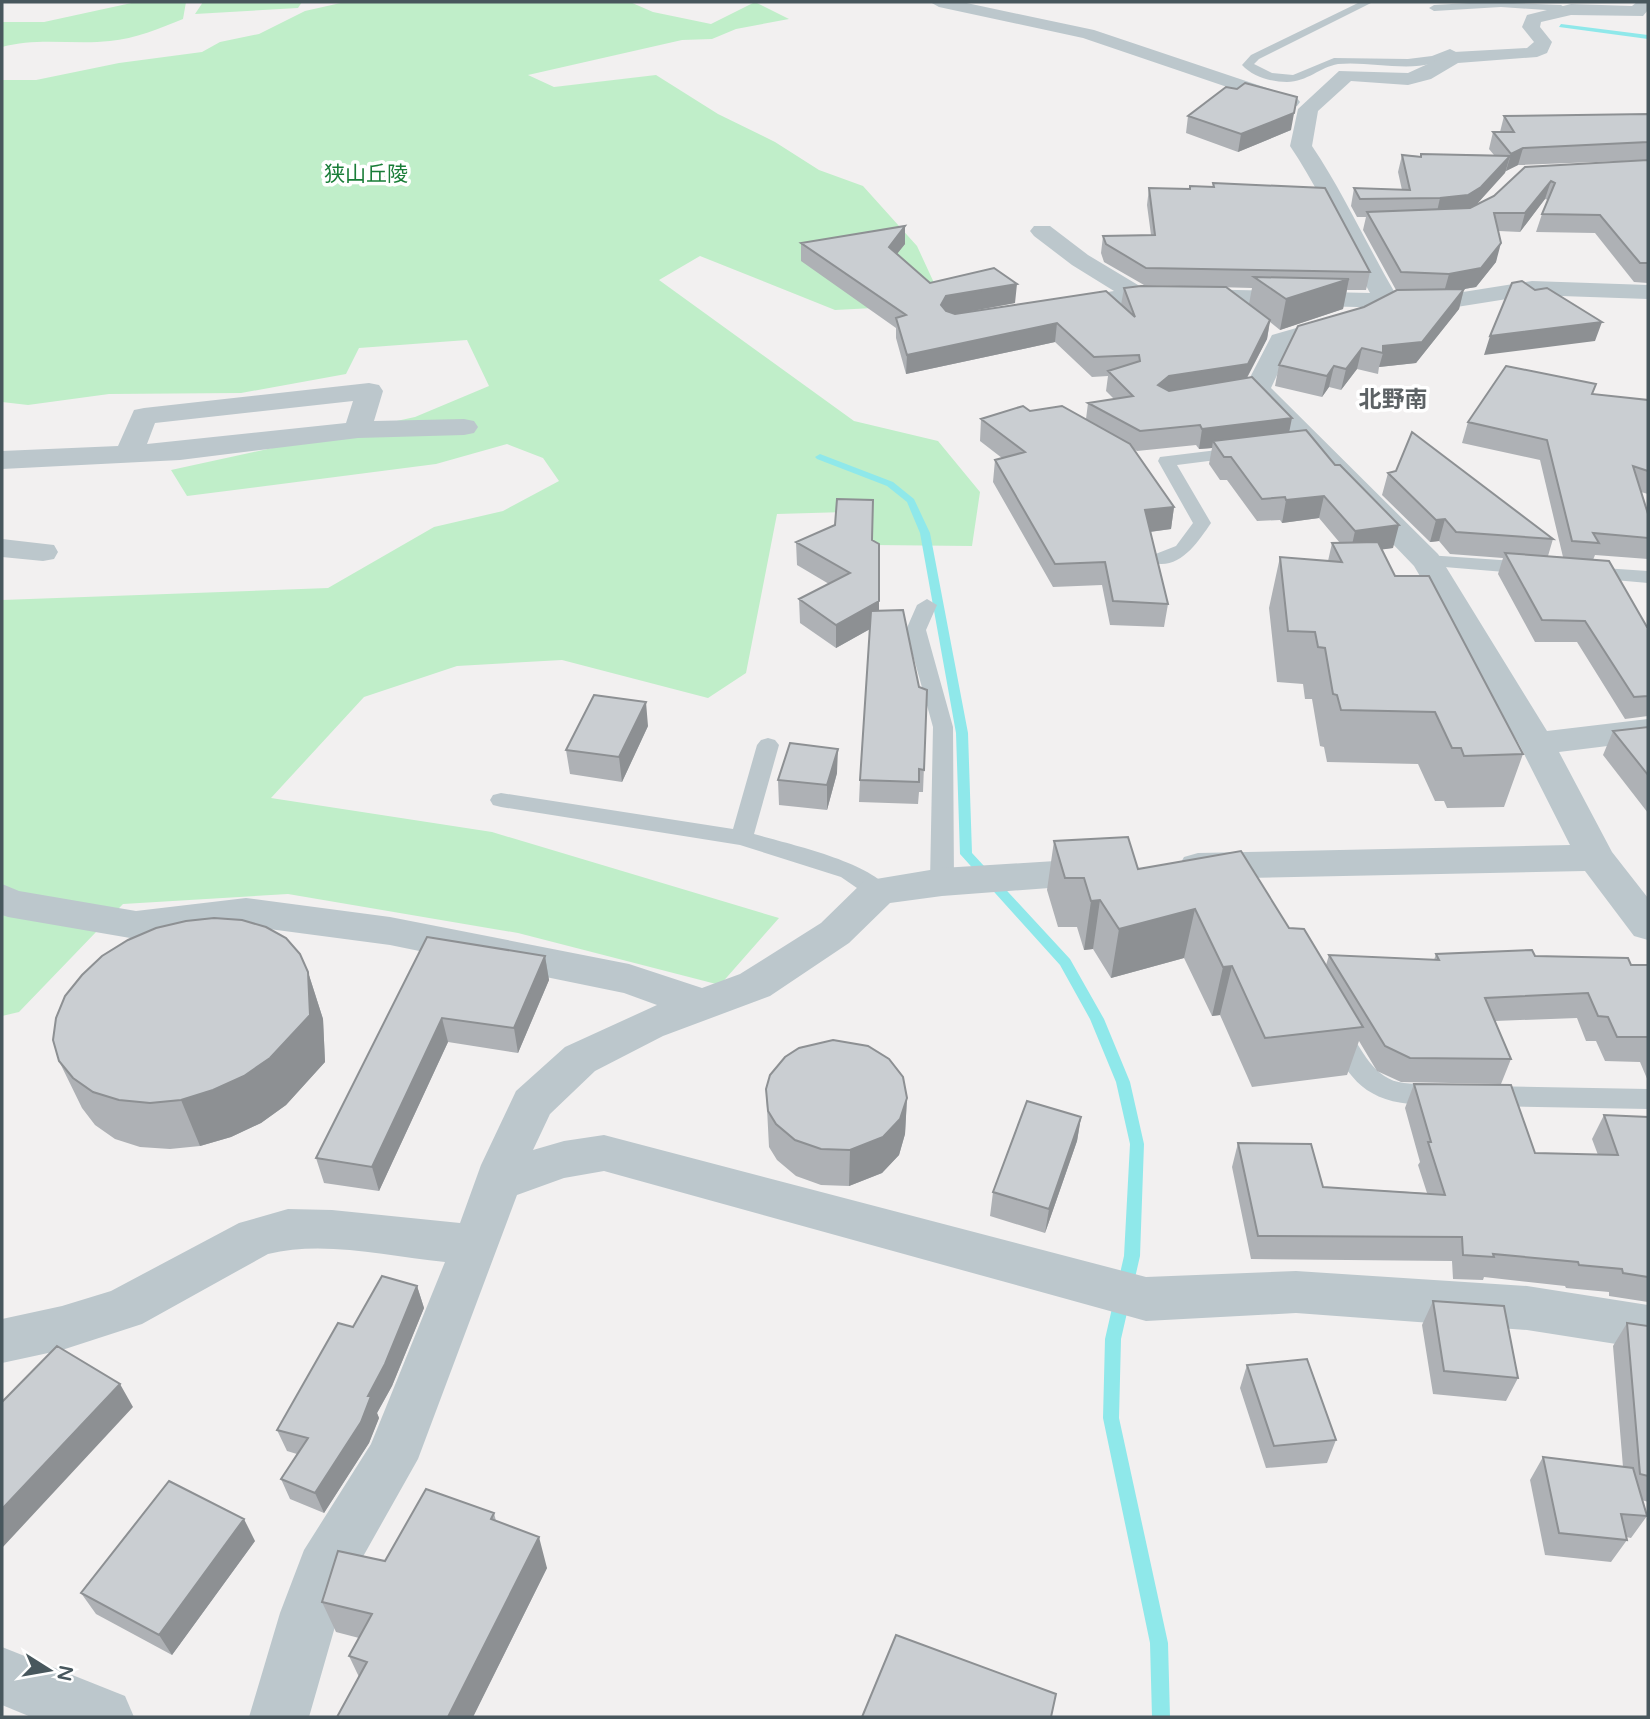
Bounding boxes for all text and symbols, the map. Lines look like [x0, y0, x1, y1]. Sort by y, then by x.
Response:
park label: 狭山丘陵 [324, 162, 408, 187]
district label: 北野南 [1359, 386, 1428, 414]
north arrow [14, 1635, 84, 1705]
text: N [52, 1663, 77, 1683]

